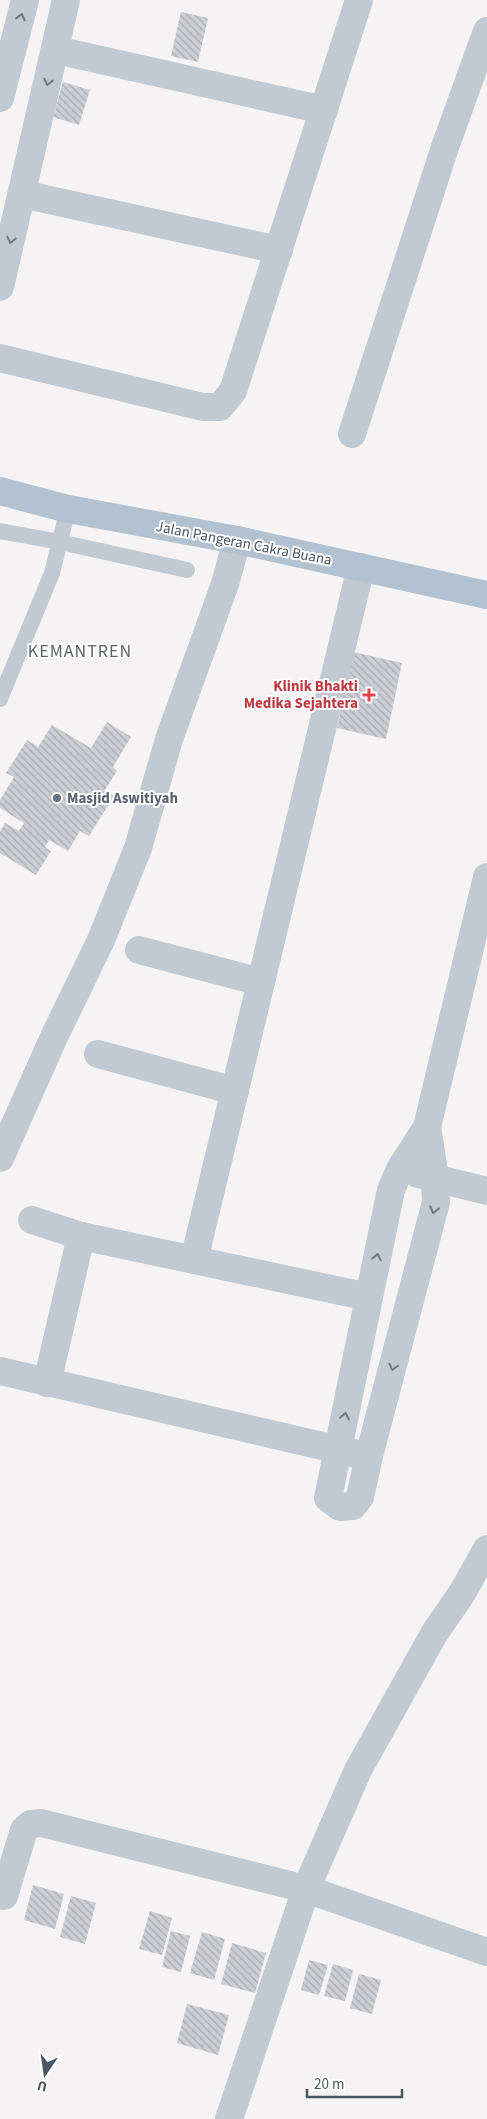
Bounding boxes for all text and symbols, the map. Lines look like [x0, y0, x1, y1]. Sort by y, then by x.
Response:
one-way arrow [15, 14, 25, 22]
one-way arrow [43, 77, 54, 86]
one-way arrow [6, 235, 17, 244]
street label: Jalan Pangeran Cakra Buana [154, 516, 334, 571]
district label: KEMANTREN [28, 639, 132, 664]
place label: Klinik Bhakti Medika Sejahtera [244, 676, 358, 714]
marker: Klinik Bhakti Medika Sejahtera [362, 688, 376, 702]
place label: Masjid Aswitiyah [67, 788, 178, 809]
marker: Masjid Aswitiyah [51, 792, 63, 804]
one-way arrow [429, 1205, 440, 1214]
one-way arrow [371, 1252, 382, 1261]
one-way arrow [388, 1363, 398, 1371]
one-way arrow [340, 1412, 350, 1421]
north arrow [20, 2049, 70, 2099]
scale bar [307, 2066, 402, 2098]
text: 20 m [314, 2074, 344, 2095]
text: U [36, 2075, 49, 2096]

